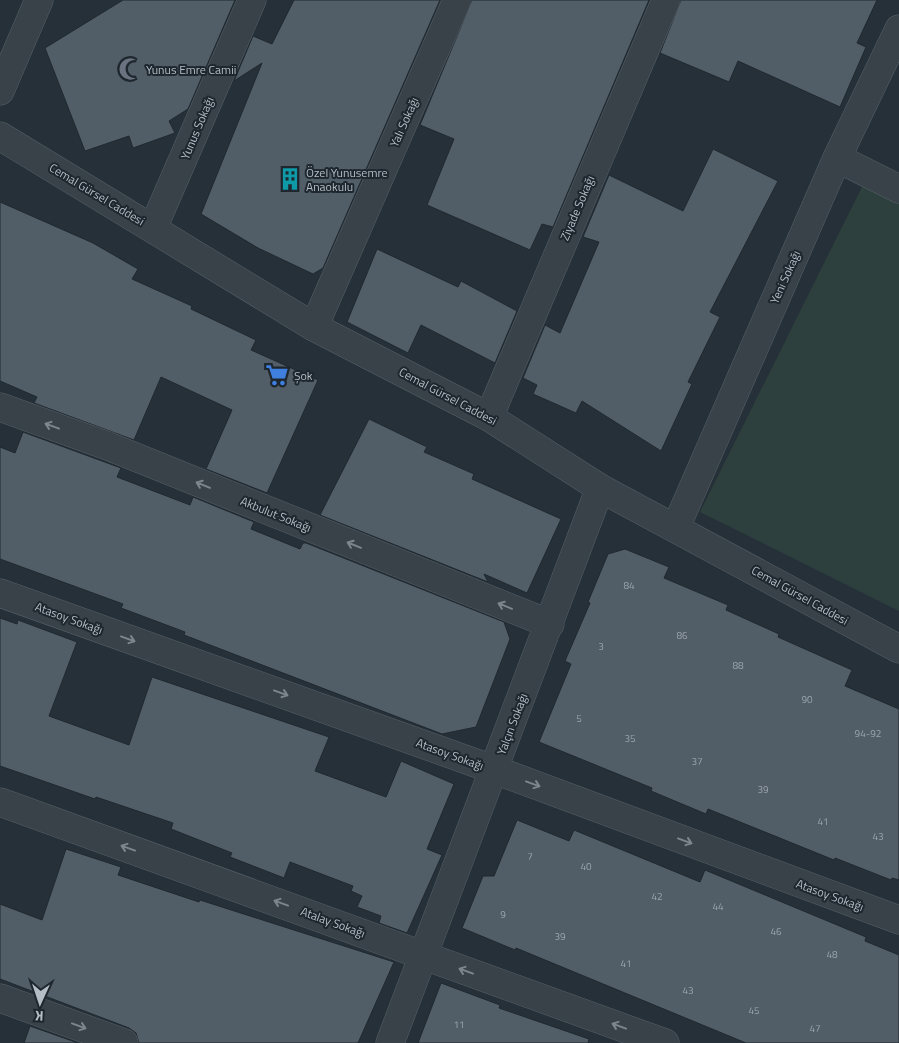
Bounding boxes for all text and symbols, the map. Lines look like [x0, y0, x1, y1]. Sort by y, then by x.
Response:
mosque icon: Yunus Emre Camii [117, 56, 143, 82]
place label: Yunus Emre Camii [146, 60, 236, 79]
street label: Yunus Sokağı [175, 94, 219, 162]
street label: Yalı Sokağı [385, 94, 423, 150]
street label: Cemal Gürsel Caddesi [46, 158, 148, 230]
place label: Özel Yunusemre Anaokulu [306, 163, 388, 196]
building icon: Özel Yunusemre Anaokulu [277, 166, 303, 192]
street label: Ziyade Sokağı [555, 172, 599, 244]
street label: Yeni Sokağı [765, 247, 805, 307]
supermarket icon: Şok [264, 362, 290, 388]
street label: Cemal Gürsel Caddesi [396, 362, 500, 430]
place label: Şok [294, 366, 313, 385]
one-way arrow [45, 421, 60, 430]
one-way arrow [196, 479, 211, 488]
street label: Akbulut Sokağı [238, 491, 314, 537]
one-way arrow [347, 540, 362, 549]
street label: Cemal Gürsel Caddesi [748, 560, 852, 630]
house number: 84 [623, 578, 635, 593]
street label: Atasoy Sokağı [32, 597, 106, 639]
one-way arrow [498, 600, 513, 610]
house number: 86 [676, 628, 688, 643]
one-way arrow [120, 635, 136, 644]
house number: 3 [598, 639, 604, 654]
house number: 88 [732, 658, 744, 673]
one-way arrow [273, 689, 289, 699]
street label: Yalçın Sokağı [492, 690, 532, 758]
house number: 90 [801, 692, 813, 707]
house number: 5 [576, 711, 582, 726]
house number: 94-92 [855, 726, 881, 741]
house number: 35 [624, 731, 636, 746]
street label: Atasoy Sokağı [413, 733, 487, 775]
house number: 37 [691, 754, 703, 769]
one-way arrow [525, 780, 540, 789]
house number: 39 [757, 782, 769, 797]
house number: 41 [817, 814, 829, 829]
house number: 43 [872, 829, 884, 844]
one-way arrow [677, 837, 692, 846]
one-way arrow [120, 843, 136, 852]
house number: 7 [527, 849, 533, 864]
house number: 40 [580, 859, 592, 874]
street label: Atasoy Sokağı [793, 874, 867, 916]
house number: 42 [651, 889, 663, 904]
one-way arrow [273, 898, 289, 907]
house number: 44 [712, 899, 724, 914]
street label: Atalay Sokağı [298, 901, 368, 943]
house number: 9 [500, 907, 506, 922]
house number: 46 [770, 924, 782, 939]
house number: 39 [554, 929, 566, 944]
house number: 48 [826, 947, 838, 962]
house number: 41 [620, 956, 632, 971]
one-way arrow [459, 966, 474, 975]
north arrow [15, 978, 65, 1028]
house number: 43 [682, 983, 694, 998]
house number: 45 [748, 1003, 760, 1018]
text: K [34, 1006, 44, 1027]
house number: 11 [453, 1017, 465, 1032]
one-way arrow [612, 1021, 627, 1030]
house number: 47 [809, 1021, 821, 1036]
one-way arrow [70, 1022, 86, 1031]

